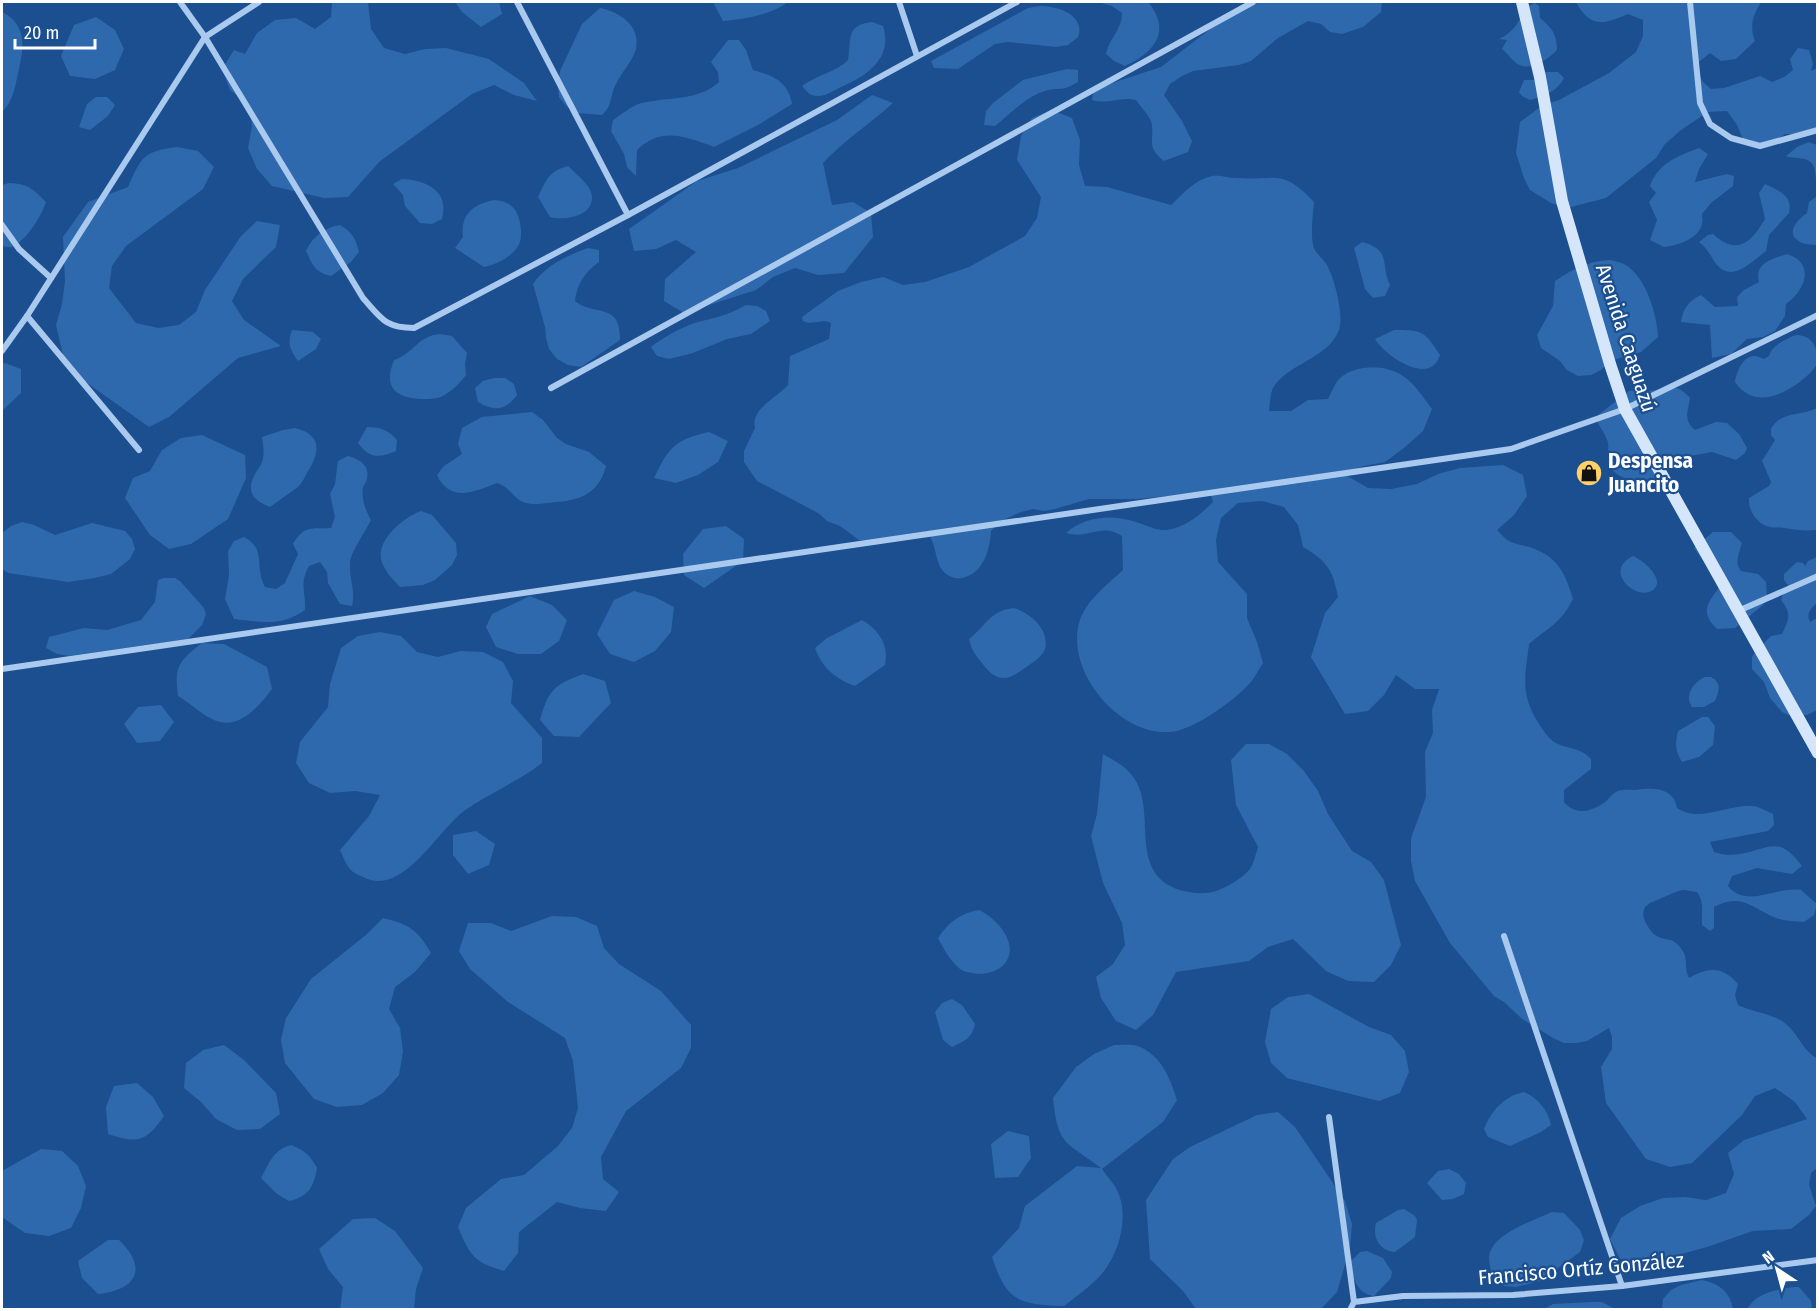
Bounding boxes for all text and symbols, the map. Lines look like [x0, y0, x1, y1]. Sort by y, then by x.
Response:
scale bar [15, 12, 94, 50]
text: 20 m [24, 22, 59, 44]
street label: Avenida Caaguazú [1590, 261, 1662, 415]
place label: Despensa Juancito [1607, 448, 1693, 498]
shop icon: Despensa Juancito [1574, 458, 1604, 488]
north arrow [1747, 1239, 1807, 1299]
street label: Francisco Ortíz González [1477, 1247, 1685, 1291]
text: N [1759, 1247, 1778, 1268]

